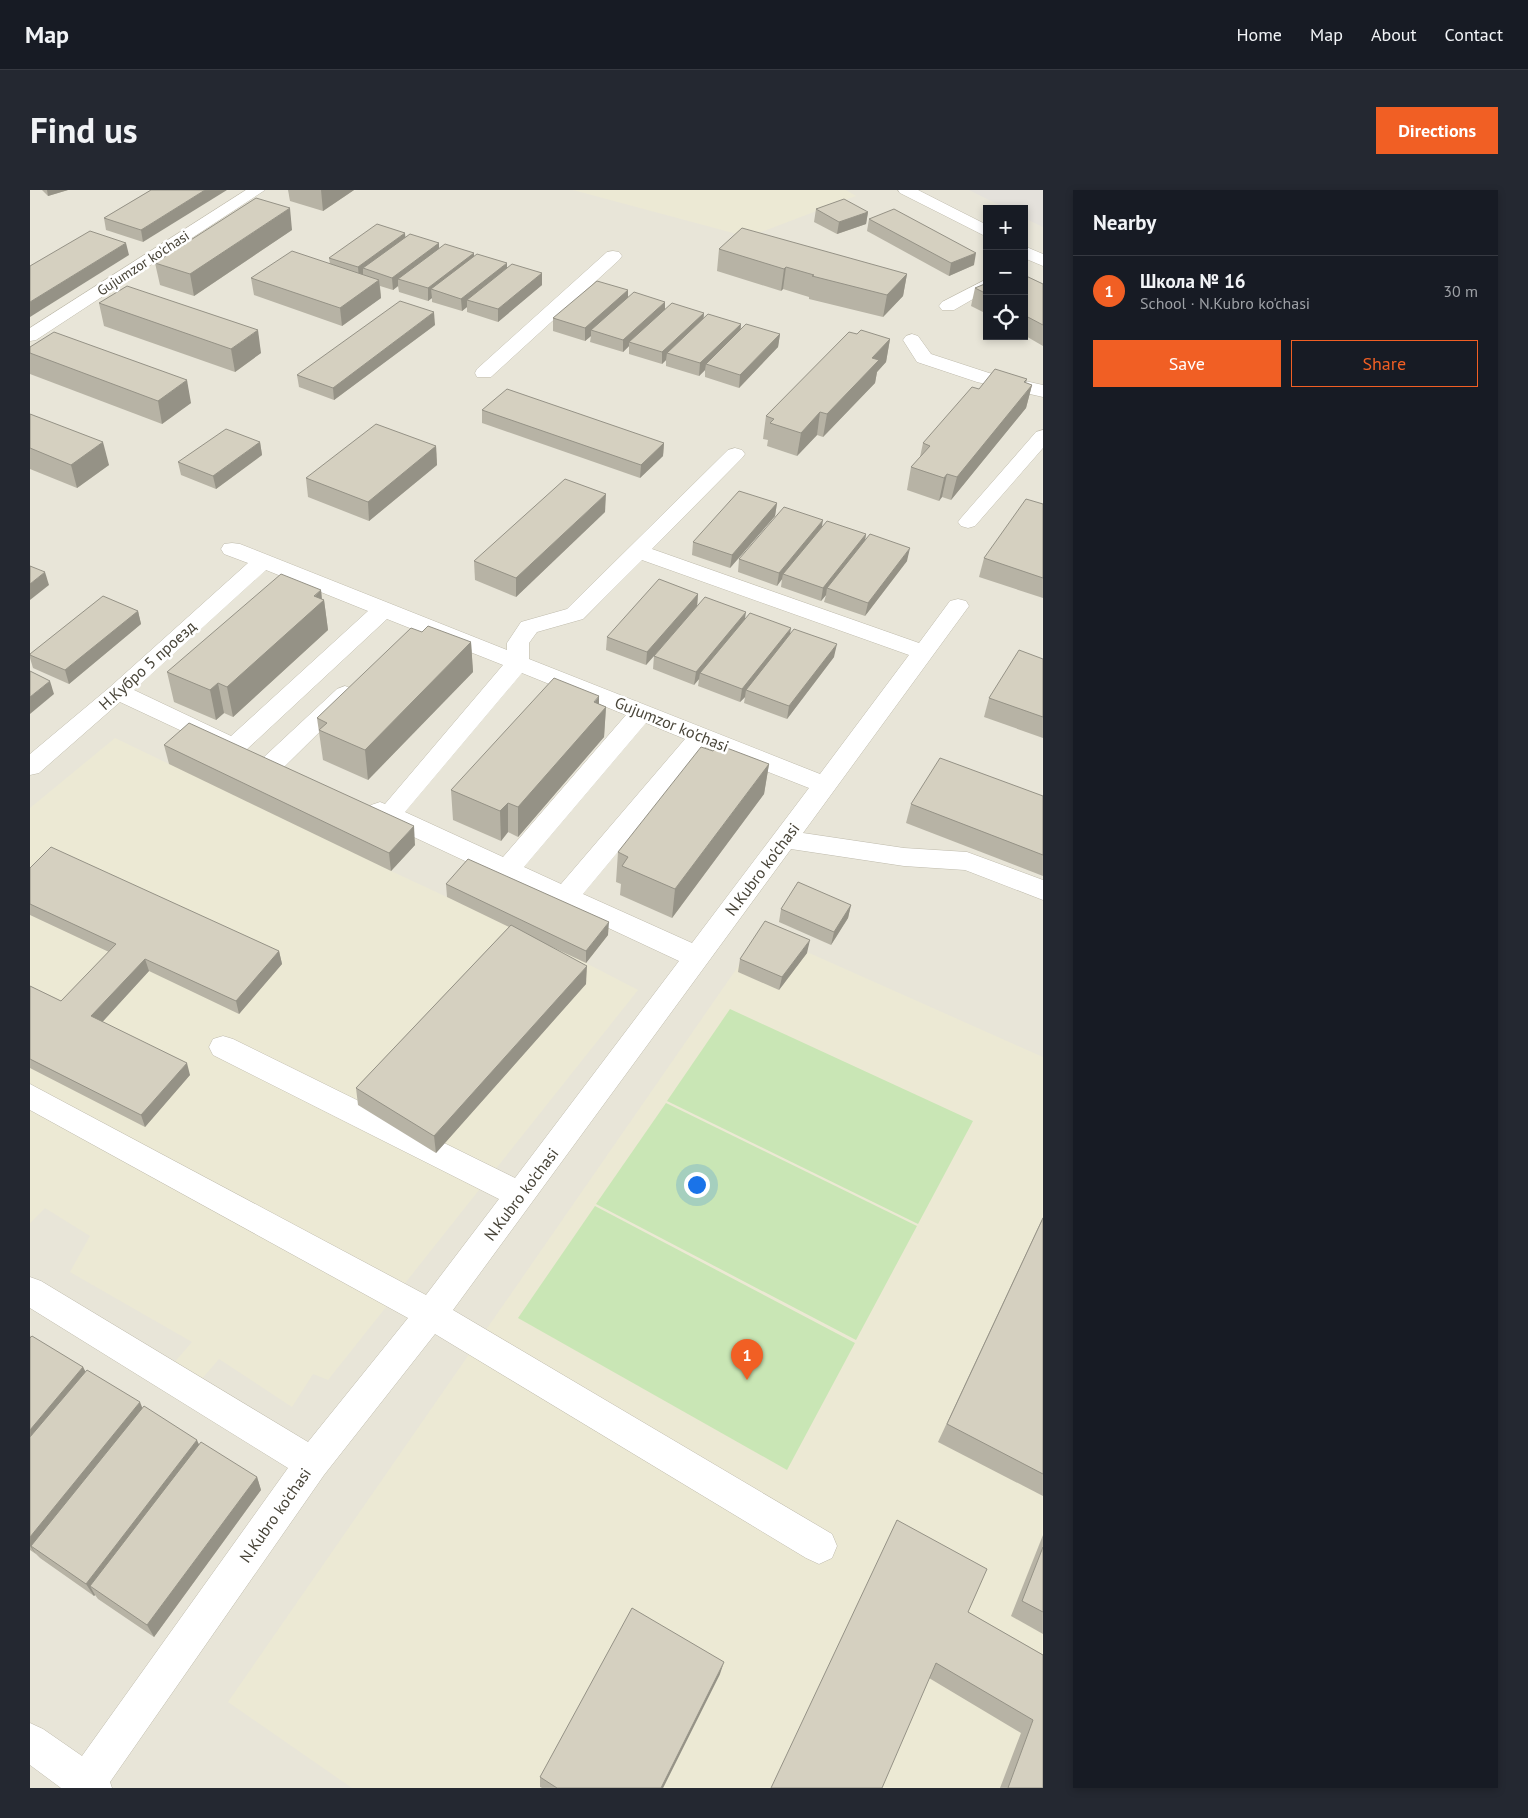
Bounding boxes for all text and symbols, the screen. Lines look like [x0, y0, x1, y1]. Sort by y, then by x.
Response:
text: Map [25, 19, 69, 50]
text: Home [1236, 23, 1282, 46]
text: Map [1310, 23, 1343, 46]
text: About [1371, 23, 1417, 46]
text: Contact [1445, 23, 1503, 46]
text: Find us [30, 107, 138, 153]
button: Directions [1376, 107, 1498, 154]
map controls [983, 205, 1028, 340]
button: + [983, 205, 1028, 250]
text: Nearby [1093, 209, 1156, 236]
street label: Gujumzor ko'chasi [94, 227, 192, 299]
button: − [983, 250, 1028, 295]
text: Школа № 16 [1140, 269, 1246, 293]
text: 1 [1104, 281, 1114, 301]
text: 30 m [1443, 281, 1478, 301]
text: School · N.Kubro ko'chasi [1140, 293, 1310, 313]
button: locate [983, 295, 1028, 340]
button: Save [1093, 340, 1281, 387]
button: Share [1291, 340, 1478, 387]
street label: Н.Кубро 5 проезд [94, 616, 200, 714]
street label: Gujumzor ko'chasi [612, 692, 732, 756]
street label: N.Kubro ko'chasi [721, 819, 803, 919]
street label: N.Kubro ko'chasi [480, 1144, 562, 1244]
your location [684, 1172, 710, 1198]
pin: 1 [731, 1339, 763, 1380]
street label: N.Kubro ko'chasi [235, 1464, 315, 1566]

